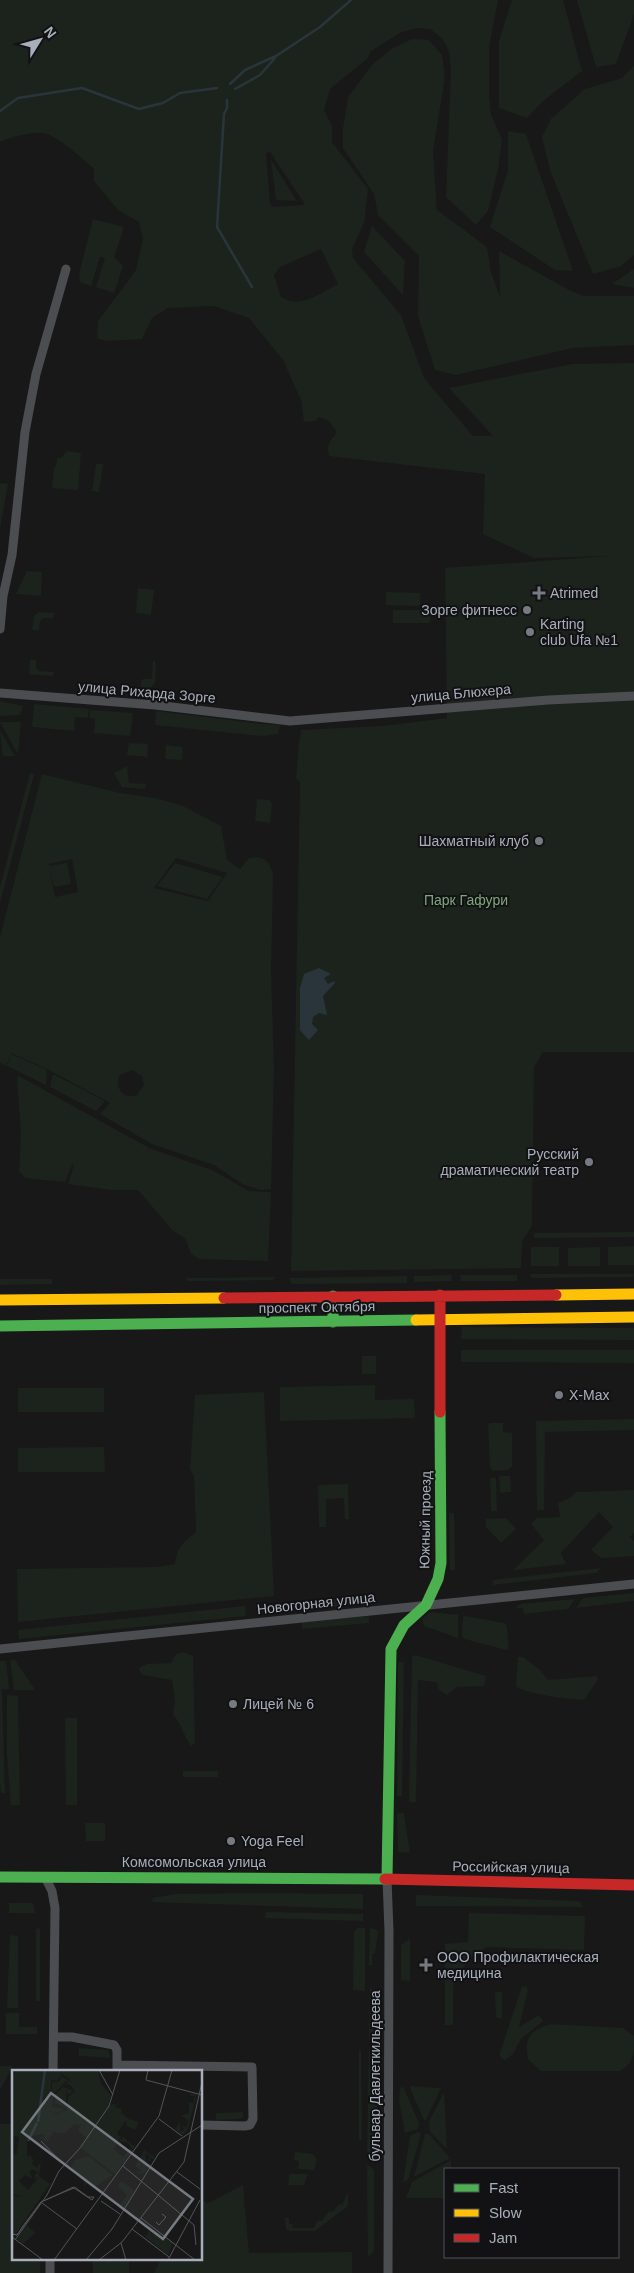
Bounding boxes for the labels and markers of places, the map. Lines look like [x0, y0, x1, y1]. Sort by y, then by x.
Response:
place label: Atrimed [550, 585, 598, 601]
marker: Atrimed [532, 586, 546, 600]
place label: Зорге фитнесс [421, 602, 517, 618]
marker: Зорге фитнесс [521, 604, 533, 616]
place label: Karting club Ufa №1 [540, 616, 618, 648]
marker: Karting club Ufa №1 [524, 626, 536, 638]
place label: Шахматный клуб [419, 833, 529, 849]
marker: Шахматный клуб [533, 835, 545, 847]
place label: Русский драматический театр [440, 1146, 579, 1178]
marker: Русский драматический театр [583, 1156, 595, 1168]
place label: X-Max [569, 1387, 609, 1403]
marker: X-Max [553, 1389, 565, 1401]
place label: Лицей № 6 [243, 1696, 314, 1712]
marker: Лицей № 6 [227, 1698, 239, 1710]
place label: Yoga Feel [241, 1833, 304, 1849]
marker: Yoga Feel [225, 1835, 237, 1847]
place label: ООО Профилактическая медицина [437, 1949, 599, 1981]
marker: ООО Профилактическая медицина [419, 1958, 433, 1972]

